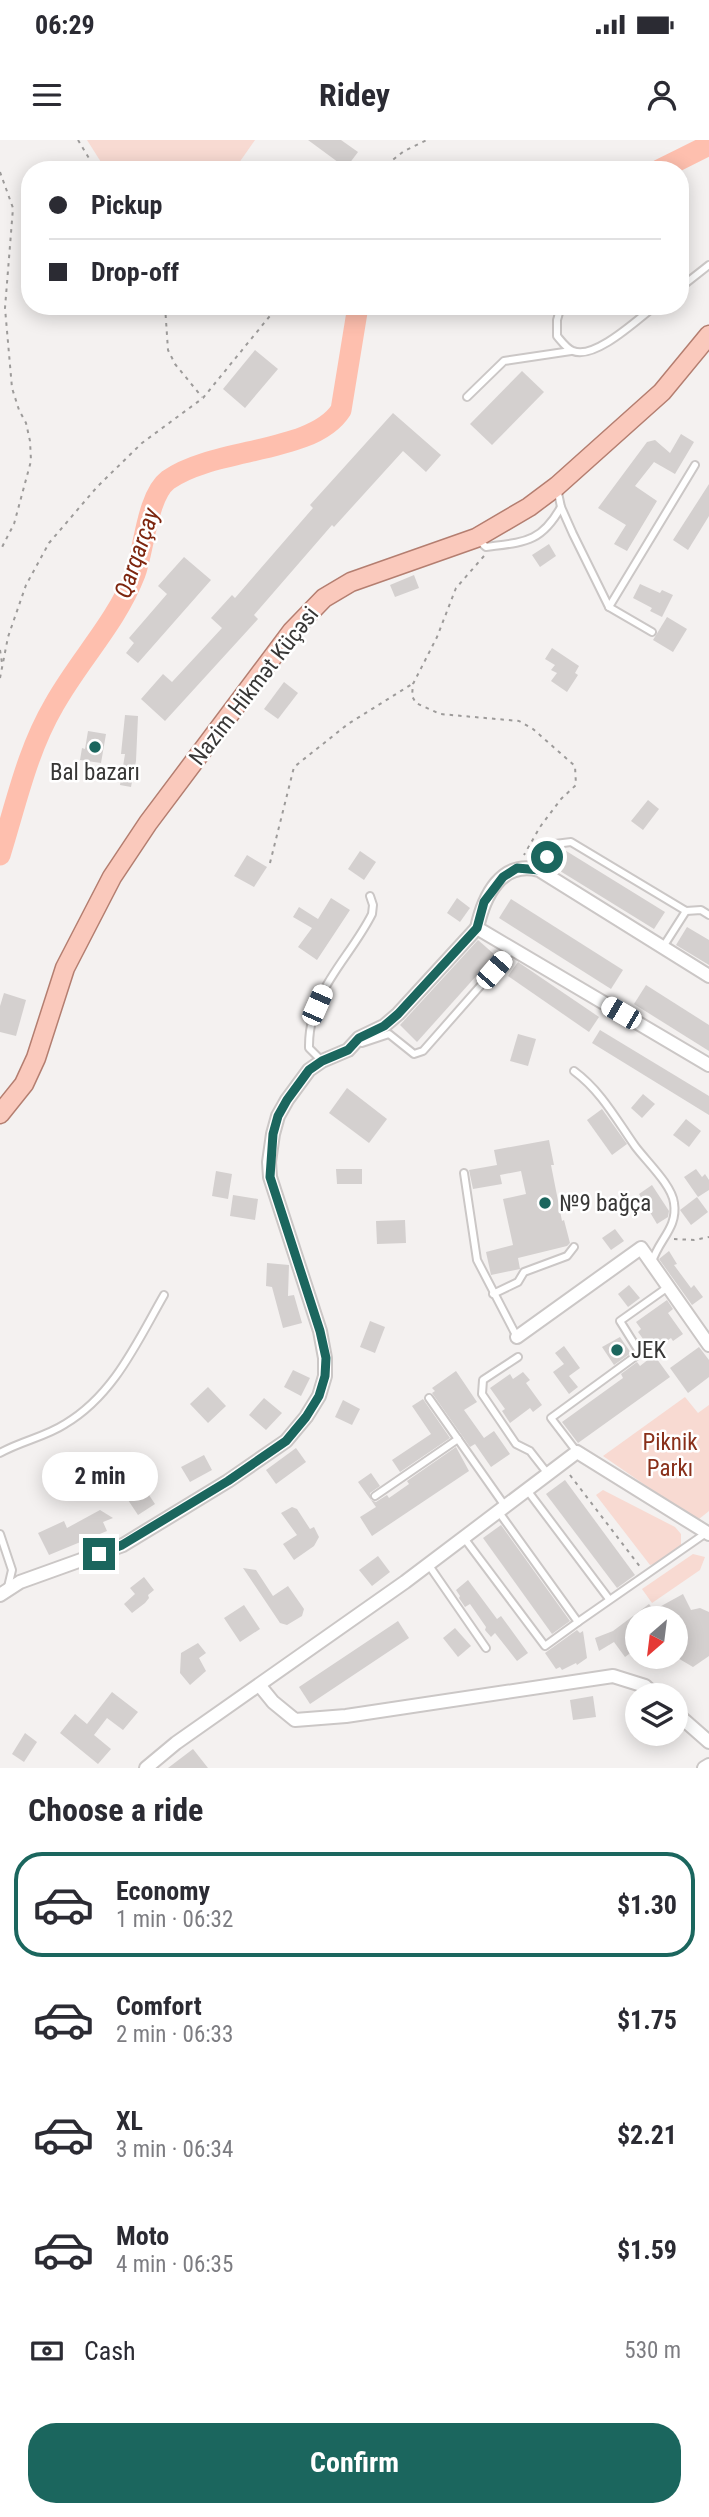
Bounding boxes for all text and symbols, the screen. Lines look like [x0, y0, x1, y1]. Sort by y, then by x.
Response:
text: 06:29 [35, 10, 95, 40]
icon: menu [28, 76, 66, 114]
text: Ridey [319, 76, 390, 114]
icon: person [643, 76, 681, 114]
text: Pickup [91, 190, 162, 220]
text: Drop-off [91, 257, 179, 287]
water label: Qarqarçay [109, 503, 166, 602]
street label: Nazim Hikmət Küçəsi [184, 601, 324, 771]
marker: Bal bazarı [87, 739, 103, 755]
place label: Bal bazarı [50, 759, 140, 786]
route start [531, 841, 563, 873]
car [473, 947, 516, 993]
car [299, 982, 336, 1028]
car [598, 993, 645, 1033]
place label: №9 bağça [559, 1190, 651, 1217]
marker: №9 bağça [537, 1195, 553, 1211]
place label: JEK [631, 1337, 667, 1364]
marker: JEK [609, 1342, 625, 1358]
park label: Piknik Parkı [642, 1429, 698, 1482]
callout: 2 min [41, 1452, 157, 1502]
text: 2 min [74, 1463, 126, 1490]
route end [83, 1538, 115, 1570]
north arrow [625, 1606, 688, 1670]
map controls [625, 1606, 688, 1746]
button: layers [625, 1683, 688, 1746]
text: Choose a ride [28, 1791, 203, 1829]
icon: car [32, 1873, 95, 1936]
text: Economy [116, 1876, 210, 1906]
text: $1.30 [617, 1890, 677, 1920]
text: 1 min · 06:32 [116, 1906, 233, 1933]
icon: car [32, 1988, 95, 2051]
text: Comfort [116, 1991, 202, 2021]
text: $1.75 [617, 2005, 677, 2035]
text: 2 min · 06:33 [116, 2021, 233, 2048]
icon: car [32, 2103, 95, 2166]
text: XL [116, 2106, 143, 2136]
text: $2.21 [617, 2120, 677, 2150]
text: 3 min · 06:34 [116, 2136, 233, 2163]
icon: car [32, 2218, 95, 2281]
text: Moto [116, 2221, 169, 2251]
text: $1.59 [617, 2235, 677, 2265]
text: 4 min · 06:35 [116, 2251, 233, 2278]
icon: cash [28, 2332, 66, 2370]
text: Cash [84, 2336, 136, 2366]
text: 530 m [624, 2337, 681, 2364]
button: Confirm [28, 2423, 681, 2503]

